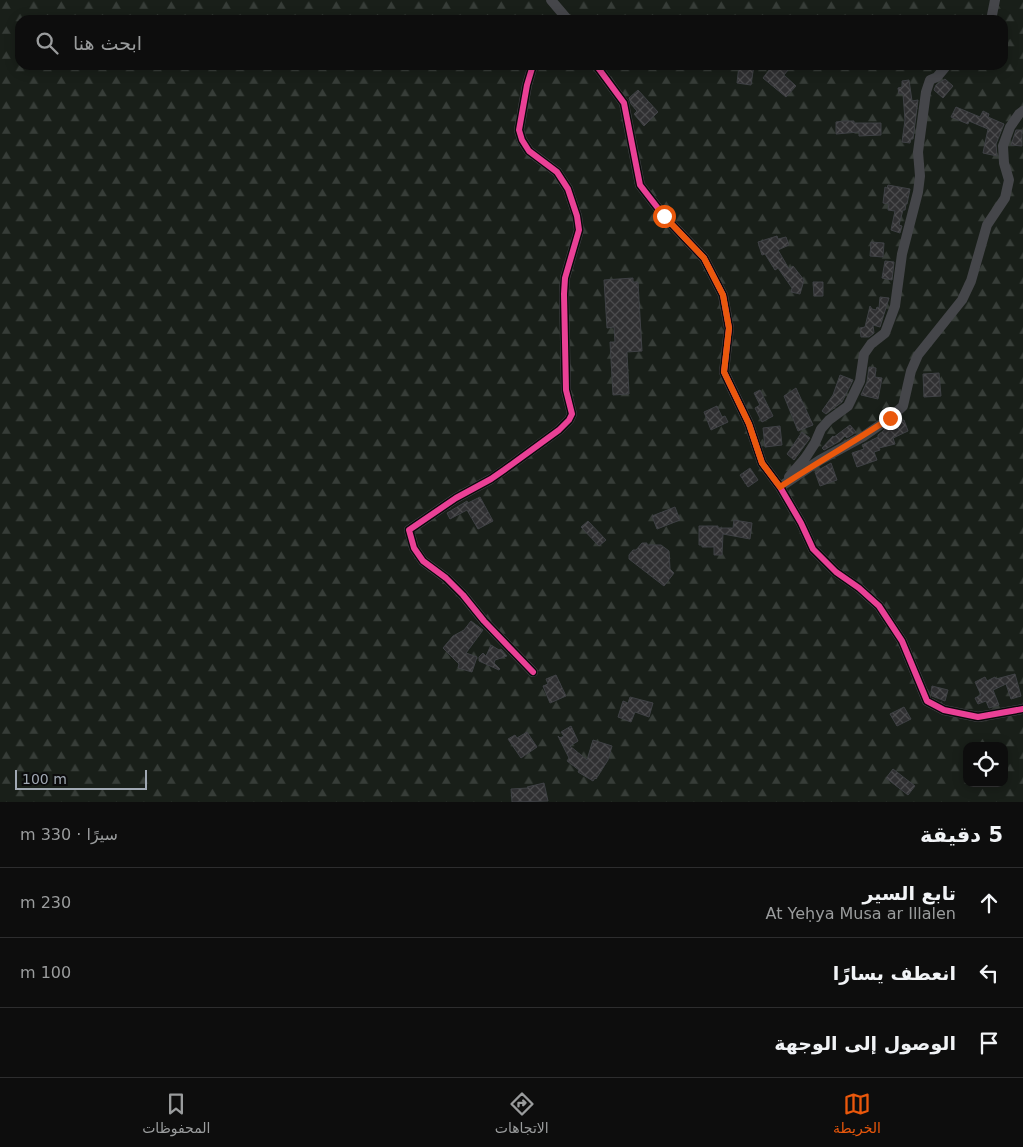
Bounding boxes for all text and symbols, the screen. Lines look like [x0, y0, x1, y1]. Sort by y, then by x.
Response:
search box [15, 15, 1008, 70]
icon: search [33, 29, 61, 57]
text: ابحث هنا [73, 32, 142, 54]
route start [653, 205, 676, 228]
route end [879, 407, 902, 430]
map controls [963, 742, 1008, 787]
button: locate [963, 742, 1008, 787]
scale bar [15, 767, 148, 790]
text: 100 m [22, 771, 67, 787]
text: 5 دقيقة [920, 823, 1003, 847]
text: سيرًا · 330 m [20, 825, 118, 844]
text: تابع السير [862, 882, 956, 904]
icon: ahead [975, 889, 1003, 917]
text: 230 m [20, 893, 71, 912]
text: At Yeḥya Musa ar Illalen [766, 904, 956, 923]
icon: left [975, 959, 1003, 987]
text: انعطف يسارًا [833, 962, 956, 984]
text: 100 m [20, 963, 71, 982]
icon: arrive [975, 1029, 1003, 1057]
text: الوصول إلى الوجهة [774, 1032, 956, 1054]
tab: المحفوظات [142, 1090, 210, 1136]
tab: الاتجاهات [495, 1090, 549, 1136]
tab: الخريطة [833, 1090, 881, 1136]

